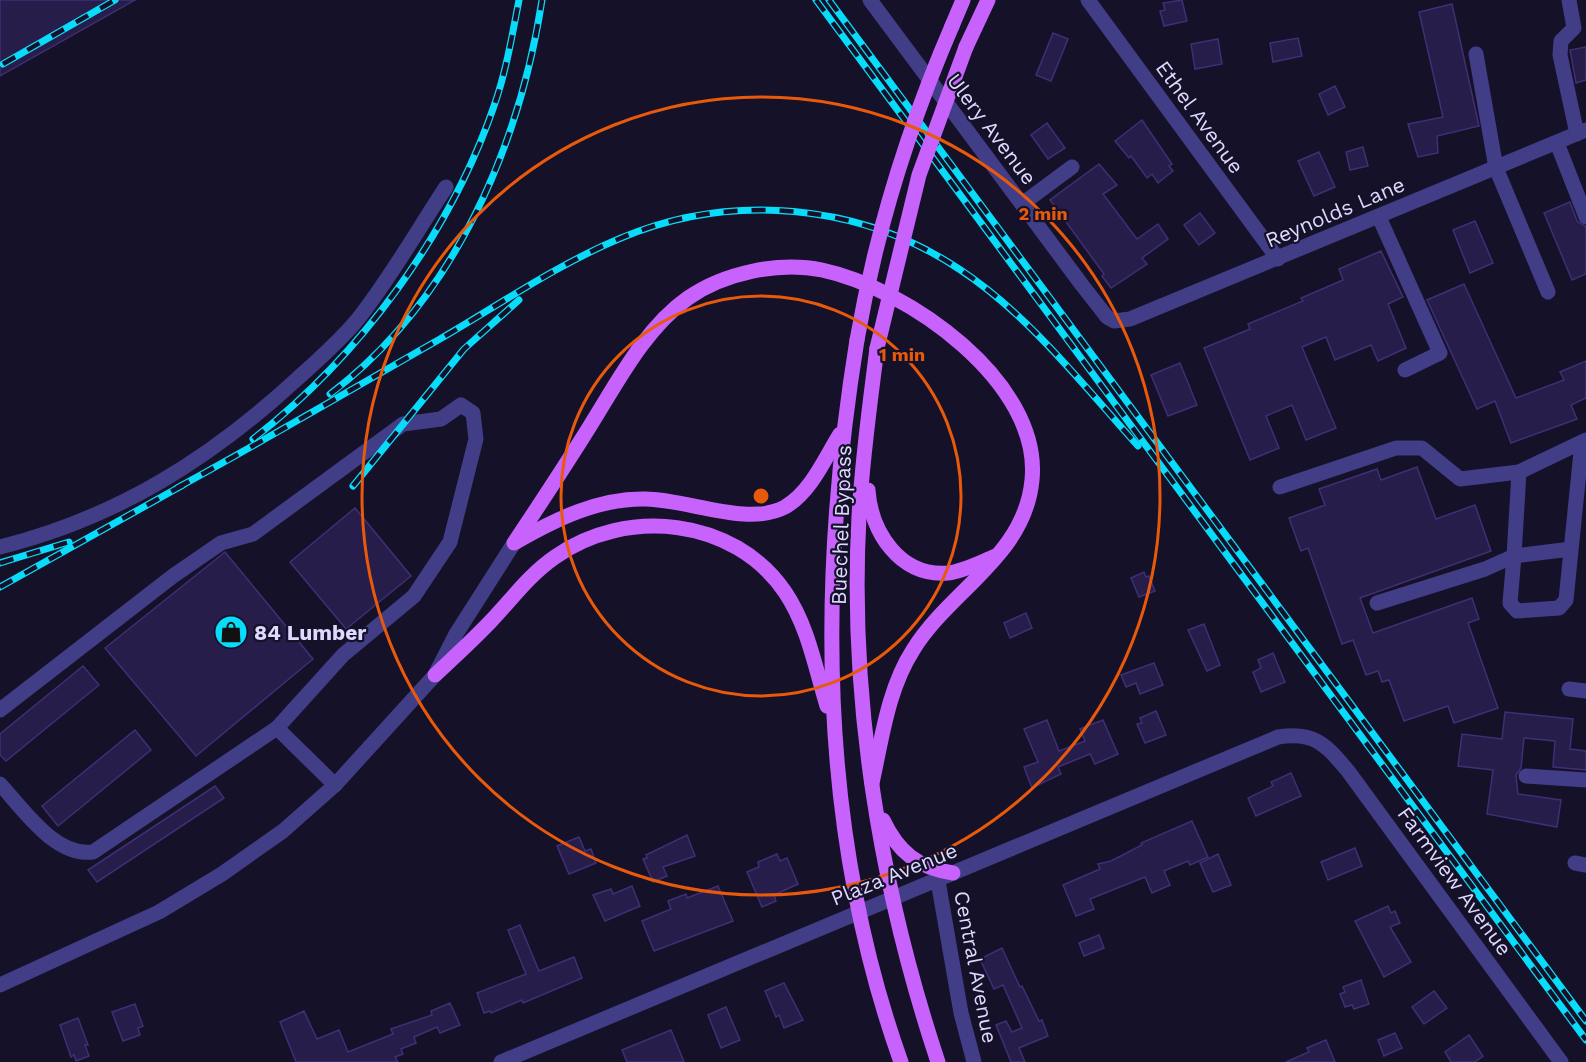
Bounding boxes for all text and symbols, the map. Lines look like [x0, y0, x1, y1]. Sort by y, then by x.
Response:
street label: Ethel Avenue [1151, 56, 1249, 178]
street label: Ulery Avenue [942, 68, 1042, 190]
street label: Reynolds Lane [1262, 171, 1408, 253]
text: 2 min [1018, 203, 1068, 224]
text: 1 min [879, 344, 925, 365]
street label: Buechel Bypass [826, 444, 856, 606]
centre of rings [751, 486, 771, 506]
shop icon: 84 Lumber [213, 614, 249, 650]
place label: 84 Lumber [254, 620, 366, 645]
street label: Farmview Avenue [1393, 802, 1517, 960]
street label: Plaza Avenue [827, 837, 961, 911]
street label: Central Avenue [949, 889, 1003, 1045]

